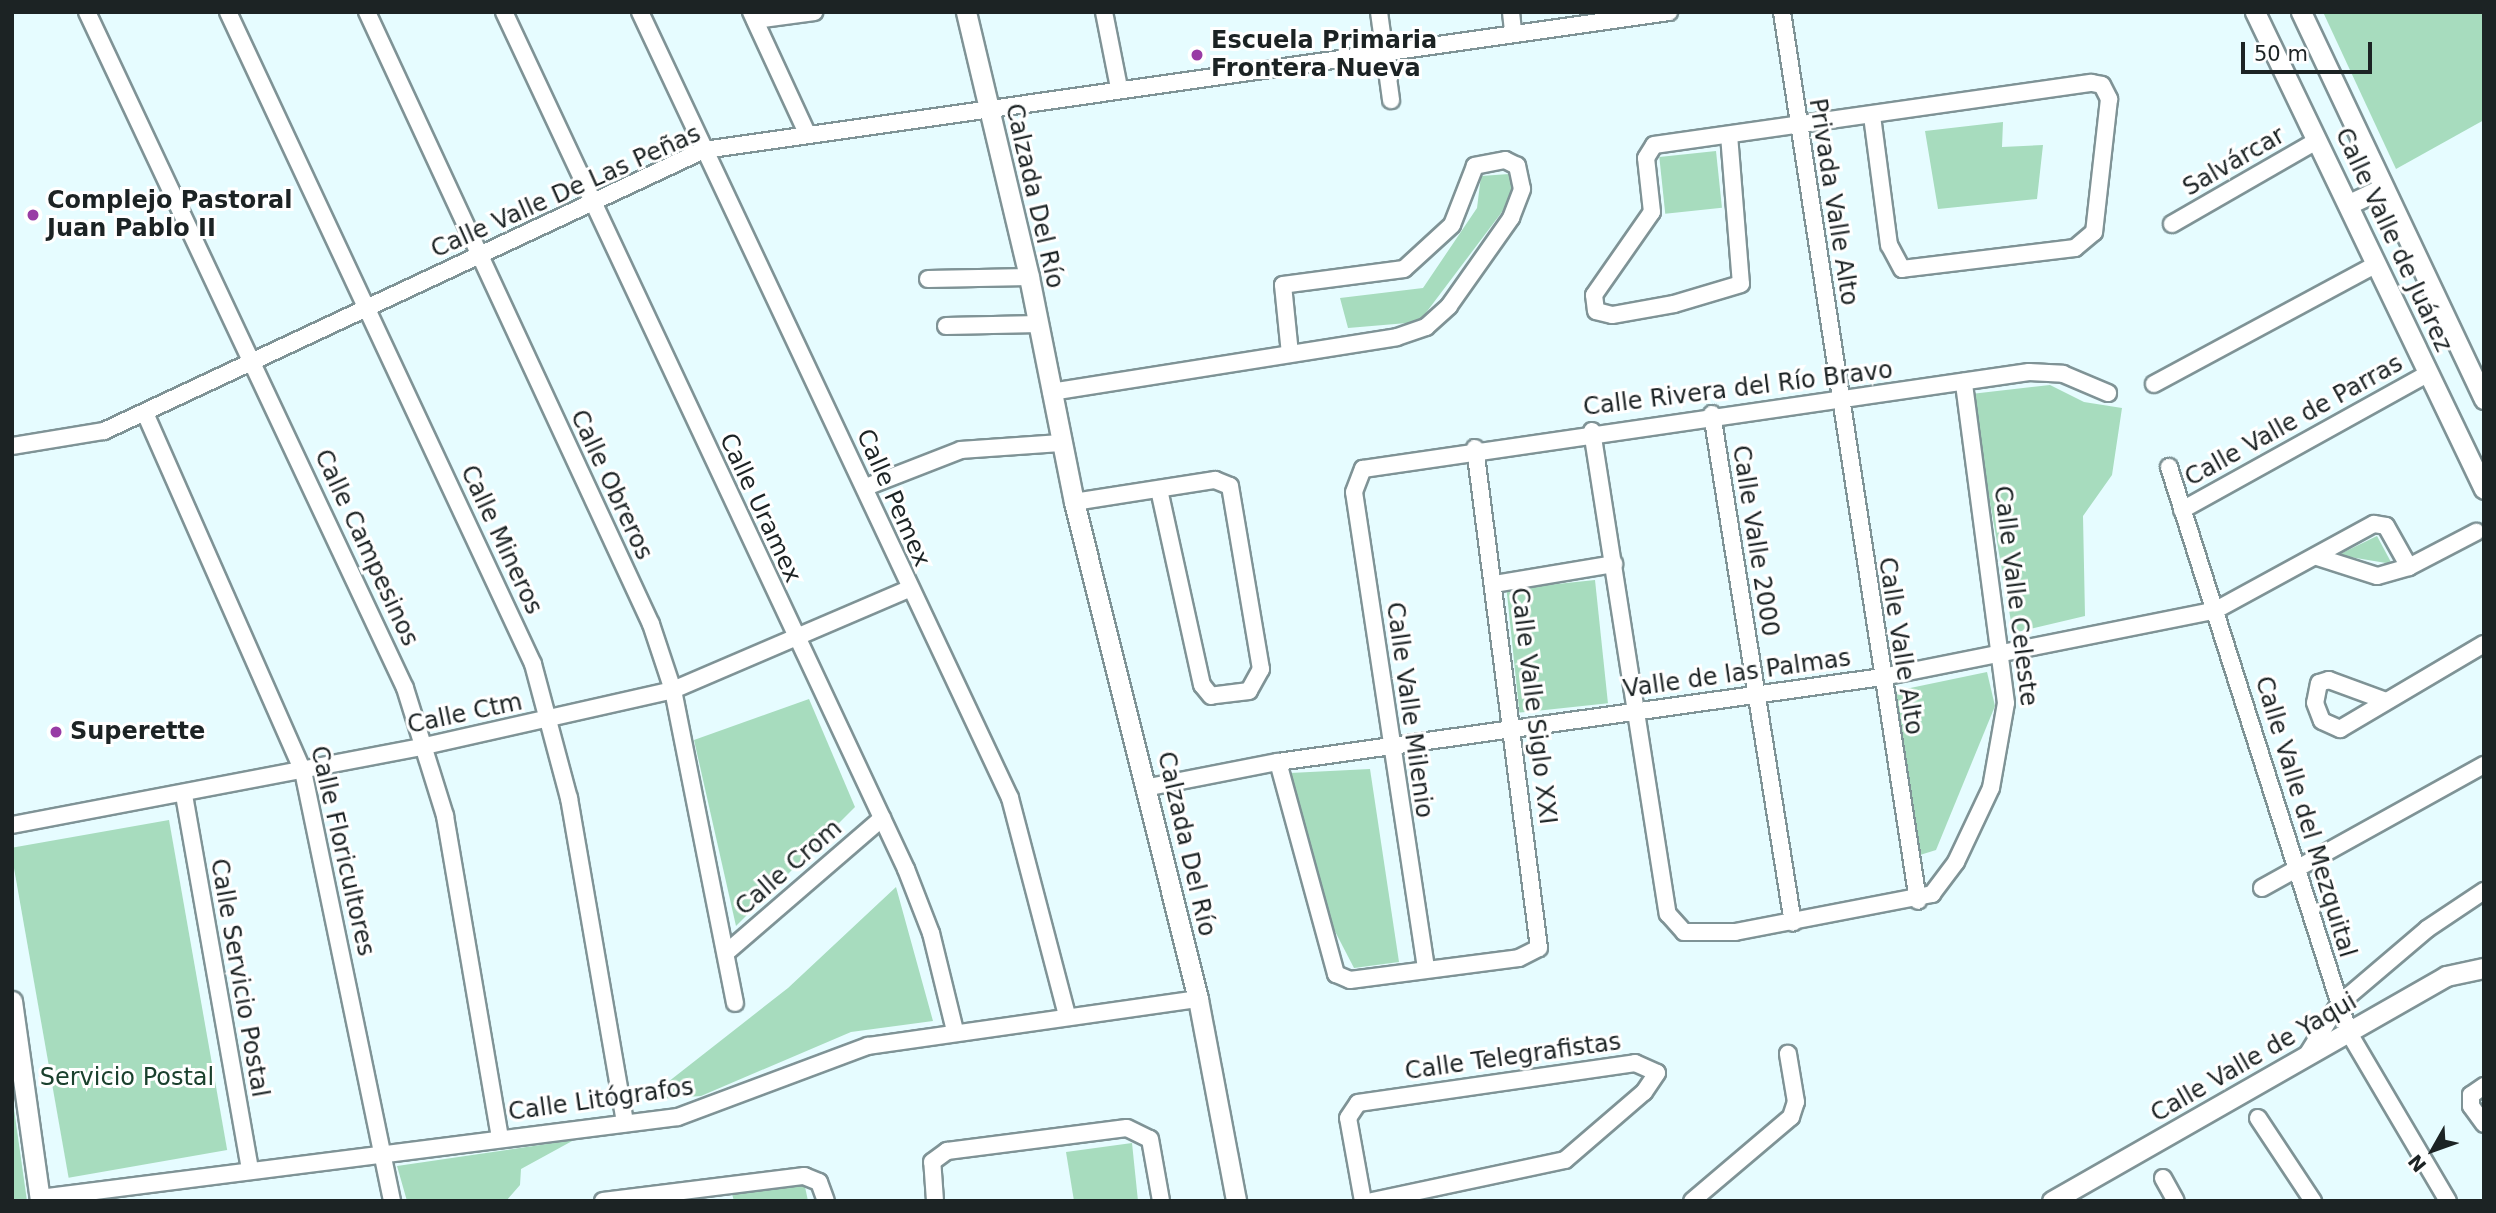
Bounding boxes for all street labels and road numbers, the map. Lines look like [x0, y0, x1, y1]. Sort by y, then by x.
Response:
street label: Privada Valle Alto [1802, 96, 1864, 308]
street label: Calzada Del Río [999, 101, 1069, 291]
street label: Calle Valle De Las Peñas [427, 119, 705, 265]
street label: Salvárcar [2178, 121, 2290, 203]
street label: Calle Valle de Juárez [2328, 124, 2458, 356]
street label: Calle Valle de Parras [2180, 349, 2408, 493]
street label: Calle Rivera del Río Bravo [1582, 356, 1894, 422]
street label: Calle Obreros [564, 406, 658, 564]
street label: Calle Pemex [850, 425, 936, 571]
street label: Calle Uramex [713, 429, 807, 587]
street label: Calle Valle 2000 [1726, 443, 1784, 639]
street label: Calle Campesinos [308, 445, 424, 651]
street label: Calle Mineros [454, 461, 548, 619]
street label: Calle Valle Celeste [1987, 484, 2043, 708]
street label: Calle Valle Alto [1872, 555, 1928, 737]
street label: Calle Valle Siglo XXI [1504, 586, 1562, 826]
street label: Calle Valle Milenio [1380, 600, 1438, 820]
street label: Valle de las Palmas [1621, 644, 1853, 704]
street label: Calle Valle del Mezquital [2248, 673, 2362, 961]
street label: Calle Ctm [405, 688, 525, 740]
street label: Calle Floricultores [304, 743, 380, 959]
street label: Calzada Del Río [1151, 749, 1221, 939]
street label: Calle Crom [730, 814, 848, 922]
street label: Calle Servicio Postal [204, 856, 274, 1100]
street label: Calle Valle de Yaqui [2146, 987, 2362, 1129]
street label: Calle Telegrafistas [1403, 1028, 1623, 1086]
street label: Calle Litógrafos [507, 1073, 695, 1127]

